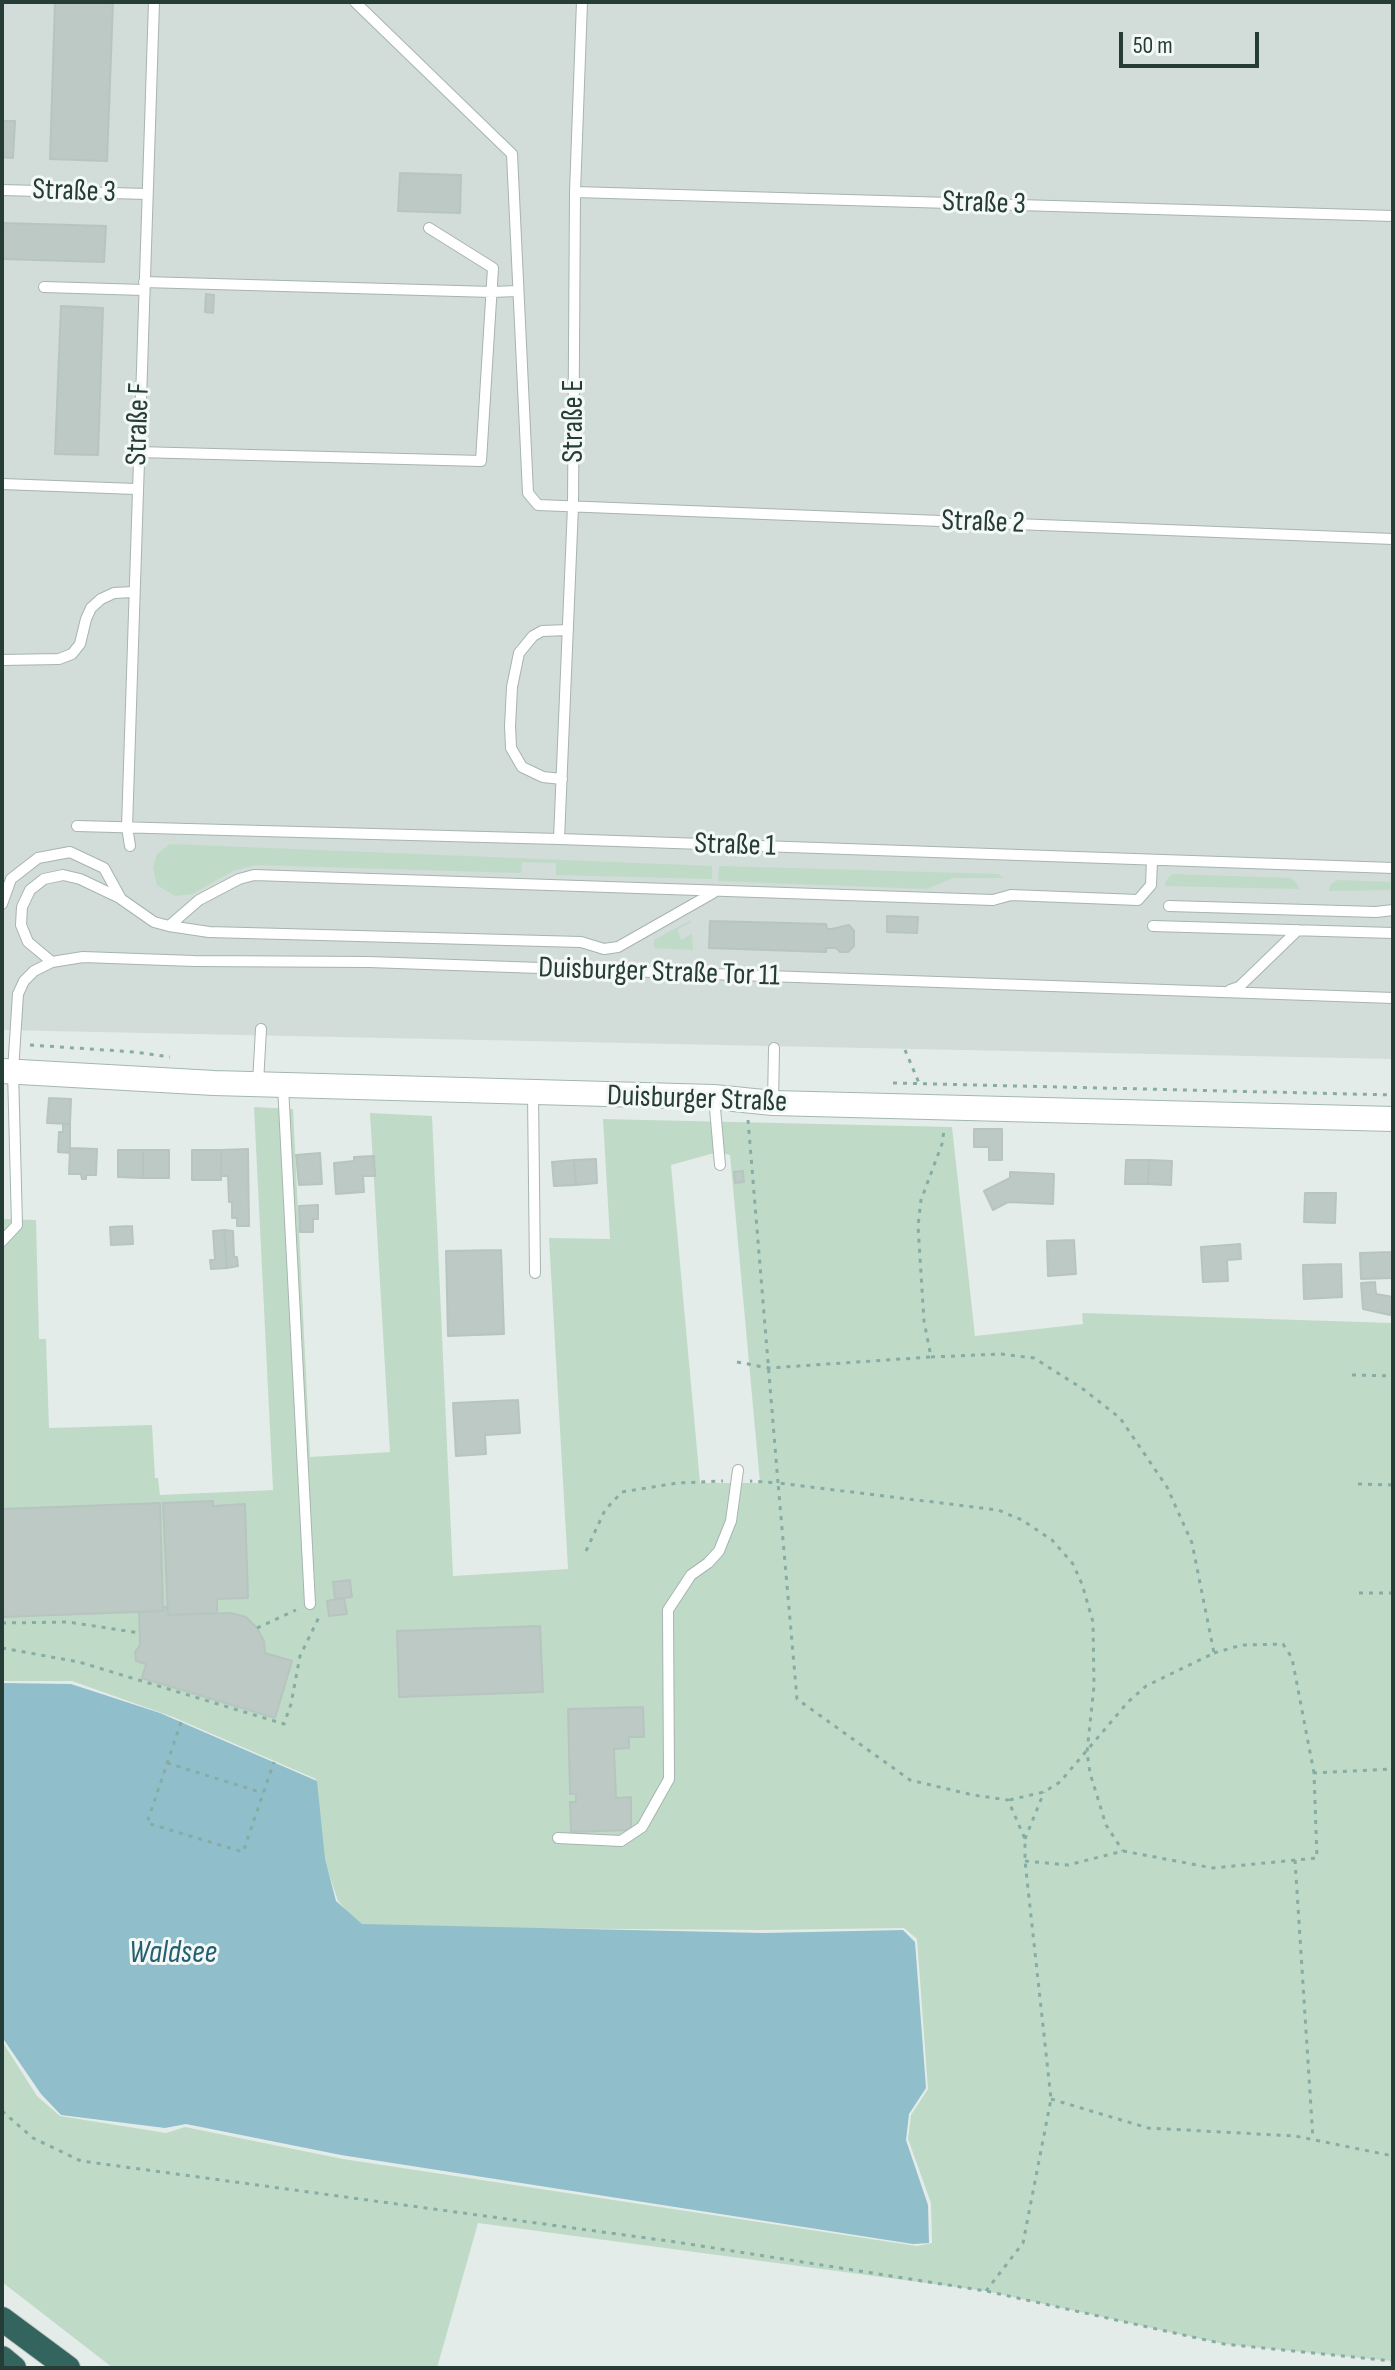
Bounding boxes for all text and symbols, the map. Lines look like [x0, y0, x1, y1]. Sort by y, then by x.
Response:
scale bar [1123, 16, 1263, 66]
text: 50 m [1133, 31, 1173, 60]
street label: Straße 3 [32, 173, 116, 211]
street label: Straße 3 [942, 185, 1026, 223]
street label: Straße E [556, 379, 592, 463]
street label: Straße F [120, 382, 158, 466]
street label: Straße 2 [941, 504, 1025, 542]
street label: Straße 1 [694, 827, 776, 865]
street label: Duisburger Straße Tor 11 [538, 951, 780, 995]
street label: Duisburger Straße [606, 1079, 788, 1121]
water label: Waldsee [129, 1935, 217, 1973]

